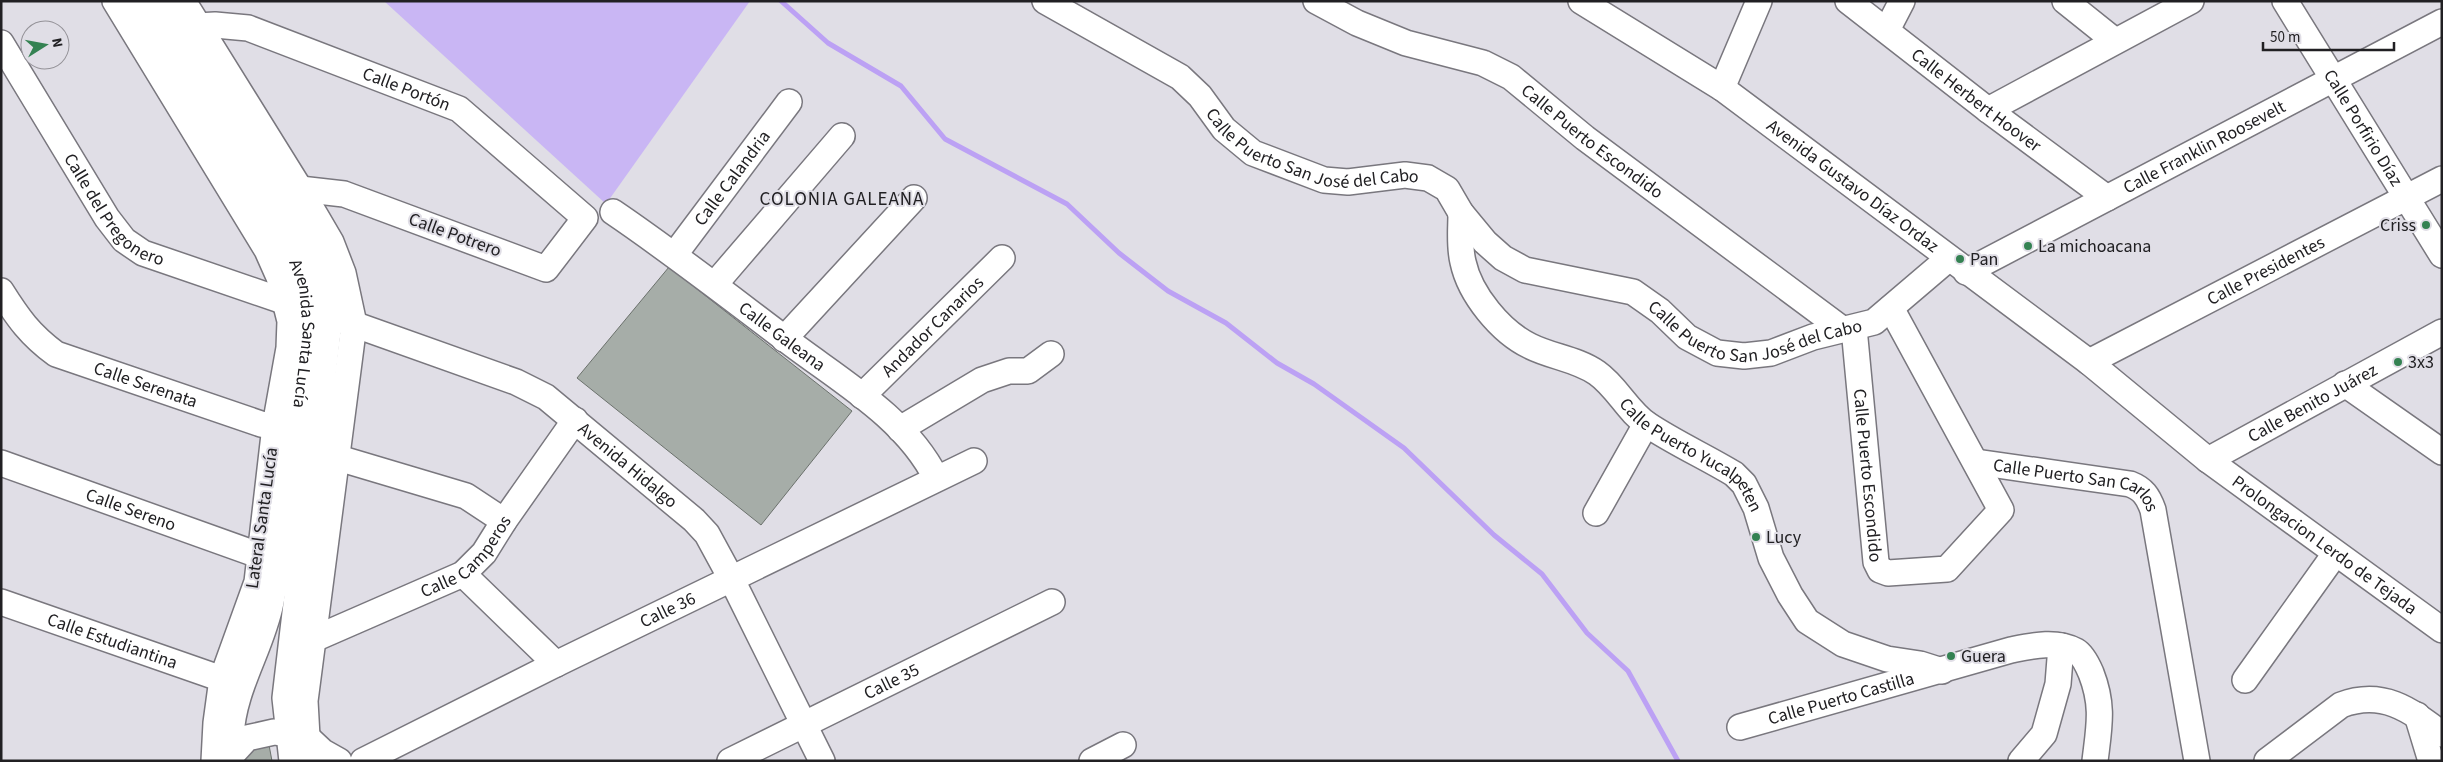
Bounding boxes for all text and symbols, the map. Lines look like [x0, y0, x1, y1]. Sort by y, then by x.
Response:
north arrow [20, 20, 70, 70]
scale bar [2263, 20, 2394, 52]
text: 50 m [2270, 27, 2300, 48]
text: N [46, 36, 67, 49]
street label: Calle Herbert Hoover [1906, 42, 2047, 158]
street label: Calle Portón [359, 61, 454, 117]
street label: Calle Porfirio Díaz [2318, 65, 2409, 191]
street label: Calle Puerto Escondido [1516, 78, 1669, 205]
street label: Calle Franklin Roosevelt [2119, 94, 2290, 200]
street label: Calle Puerto San José del Cabo [1200, 103, 1420, 195]
street label: Avenida Gustavo Díaz Ordaz [1762, 113, 1944, 258]
street label: Calle Calandria [688, 125, 776, 231]
street label: Calle del Pregonero [58, 148, 168, 272]
district label: COLONIA GALEANA [760, 186, 924, 213]
street label: Calle Potrero [405, 207, 505, 263]
place label: Criss [2380, 213, 2416, 238]
marker: Criss [2420, 219, 2432, 231]
street label: Calle Presidentes [2202, 230, 2329, 311]
place label: La michoacana [2038, 234, 2151, 259]
marker: La michoacana [2022, 240, 2034, 252]
place label: Pan [1970, 247, 1998, 272]
marker: Pan [1954, 253, 1966, 265]
street label: Avenida Santa Lucía [283, 255, 322, 409]
street label: Andador Canarios [876, 270, 989, 383]
street label: Calle Puerto San José del Cabo [1643, 294, 1865, 369]
street label: Calle Galeana [734, 295, 831, 377]
place label: 3x3 [2408, 350, 2434, 375]
street label: Calle Serenata [90, 355, 201, 414]
marker: 3x3 [2392, 356, 2404, 368]
street label: Calle Benito Juárez [2243, 357, 2382, 448]
street label: Calle Puerto Escondido [1847, 387, 1888, 563]
street label: Calle Puerto Yucalpeten [1613, 392, 1769, 516]
street label: Avenida Hidalgo [573, 416, 683, 514]
street label: Lateral Santa Lucía [240, 446, 284, 590]
street label: Calle Puerto San Carlos [1991, 452, 2165, 515]
street label: Prolongacion Lerdo de Tejada [2227, 469, 2422, 621]
street label: Calle Sereno [82, 482, 180, 537]
street label: Calle Camperos [416, 510, 517, 604]
place label: Lucy [1766, 525, 1802, 550]
marker: Lucy [1750, 531, 1762, 543]
street label: Calle 36 [636, 586, 700, 634]
street label: Calle Estudiantina [44, 607, 181, 675]
place label: Guera [1961, 644, 2006, 669]
marker: Guera [1945, 650, 1957, 662]
street label: Calle 35 [859, 657, 923, 706]
street label: Calle Puerto Castilla [1765, 666, 1917, 731]

